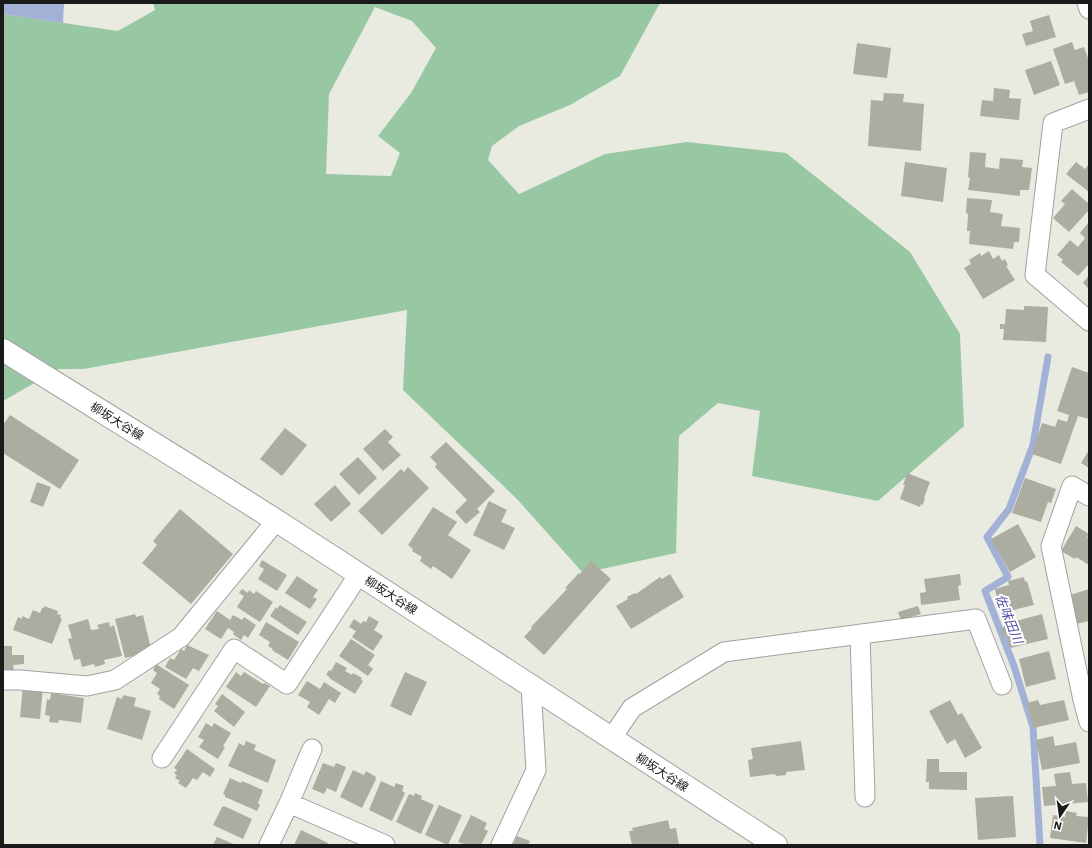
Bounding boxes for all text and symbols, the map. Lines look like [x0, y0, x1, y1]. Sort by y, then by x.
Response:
street label: 柳坂大谷線 [88, 399, 146, 443]
street label: 柳坂大谷線 [362, 572, 420, 618]
water label: 佐味田川 [991, 592, 1027, 648]
street label: 柳坂大谷線 [633, 749, 691, 795]
north arrow [1040, 796, 1080, 836]
text: N [1052, 818, 1063, 833]

